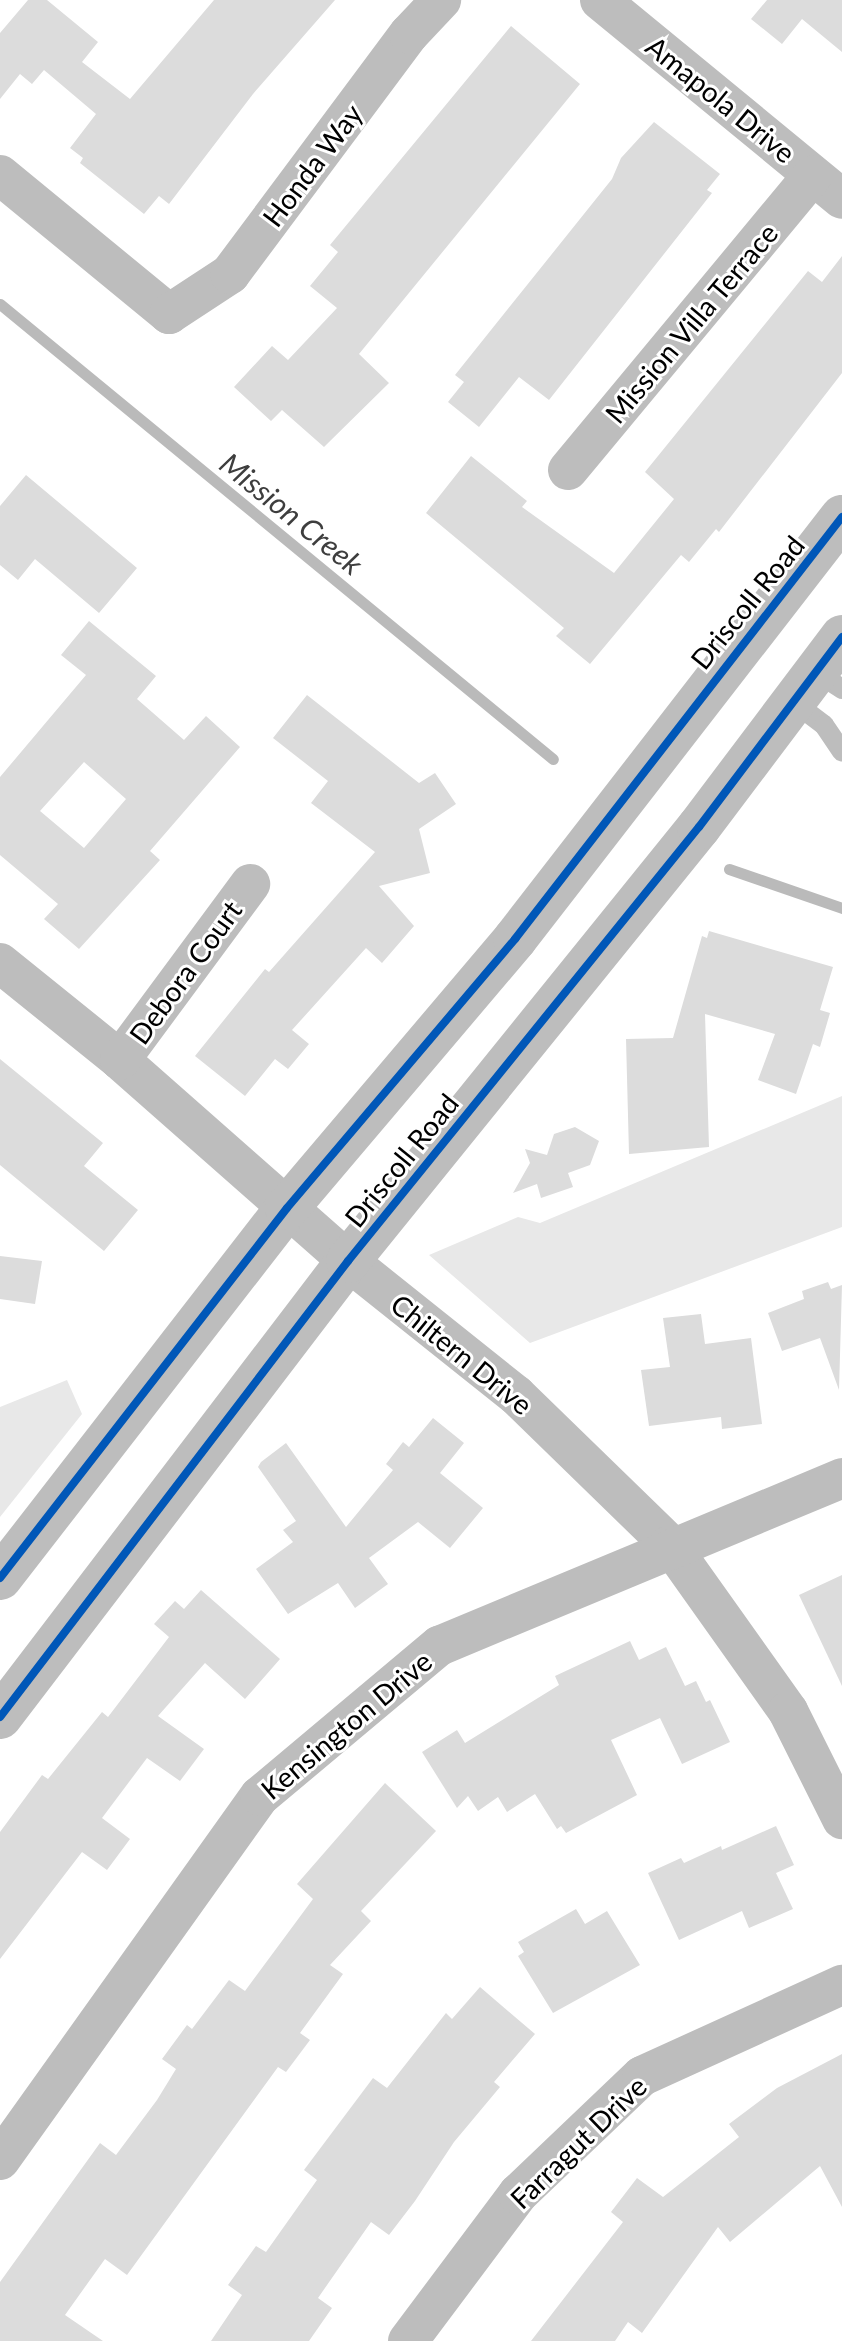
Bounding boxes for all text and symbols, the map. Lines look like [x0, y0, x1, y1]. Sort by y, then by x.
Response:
street label: Amapola Drive [640, 29, 802, 169]
street label: Honda Way [255, 97, 369, 233]
street label: Mission Villa Terrace [597, 216, 785, 430]
water label: Mission Creek [213, 445, 371, 581]
street label: Driscoll Road [683, 529, 811, 675]
street label: Debora Court [122, 894, 248, 1050]
street label: Driscoll Road [337, 1087, 465, 1233]
street label: Chiltern Drive [385, 1287, 539, 1421]
street label: Kensington Drive [254, 1644, 438, 1806]
street label: Farragut Drive [503, 2069, 653, 2215]

